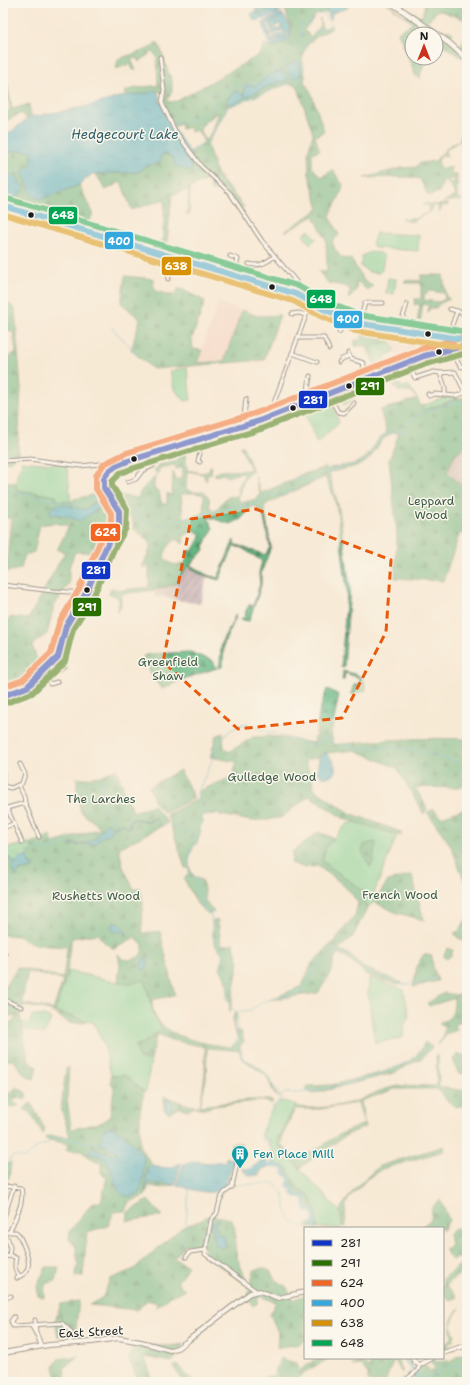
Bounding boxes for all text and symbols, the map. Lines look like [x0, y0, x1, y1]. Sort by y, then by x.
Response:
north arrow [404, 26, 444, 66]
text: N [420, 29, 429, 44]
water label: Hedgecourt Lake [71, 126, 179, 143]
line badge: 648 [48, 206, 78, 225]
text: 648 [52, 208, 75, 223]
unlabelled marker [26, 210, 36, 220]
line badge: 400 [104, 231, 134, 250]
text: 400 [107, 234, 131, 249]
line badge: 638 [161, 256, 192, 276]
text: 638 [165, 259, 188, 274]
unlabelled marker [267, 282, 277, 292]
line badge: 648 [306, 289, 336, 309]
text: 648 [310, 292, 333, 307]
line badge: 400 [333, 310, 363, 329]
text: 400 [336, 312, 360, 327]
unlabelled marker [423, 329, 433, 339]
unlabelled marker [434, 347, 444, 357]
line badge: 291 [355, 377, 385, 396]
text: 291 [360, 379, 380, 394]
unlabelled marker [344, 381, 354, 391]
line badge: 281 [298, 390, 328, 409]
text: 281 [303, 393, 323, 408]
unlabelled marker [288, 403, 298, 413]
unlabelled marker [129, 454, 139, 464]
park label: Leppard Wood [408, 493, 455, 523]
line badge: 624 [90, 523, 121, 542]
text: 624 [95, 525, 117, 540]
line badge: 281 [81, 561, 111, 580]
text: 281 [86, 563, 106, 578]
unlabelled marker [82, 585, 92, 595]
line badge: 291 [72, 597, 102, 617]
text: 291 [77, 600, 97, 615]
park label: Greenfield Shaw [138, 654, 199, 684]
park label: Gulledge Wood [228, 769, 317, 785]
park label: The Larches [66, 791, 136, 807]
park label: French Wood [362, 887, 438, 903]
park label: Rushetts Wood [52, 888, 140, 904]
building icon: Fen Place Mill [230, 1144, 250, 1169]
place label: Fen Place Mill [253, 1146, 334, 1162]
legend [304, 1227, 444, 1359]
text: 281 [340, 1235, 361, 1251]
text: 291 [340, 1255, 361, 1271]
text: 624 [340, 1275, 364, 1291]
text: 400 [340, 1295, 365, 1311]
text: 638 [340, 1315, 364, 1331]
street label: East Street [58, 1322, 124, 1342]
text: 648 [340, 1335, 364, 1351]

